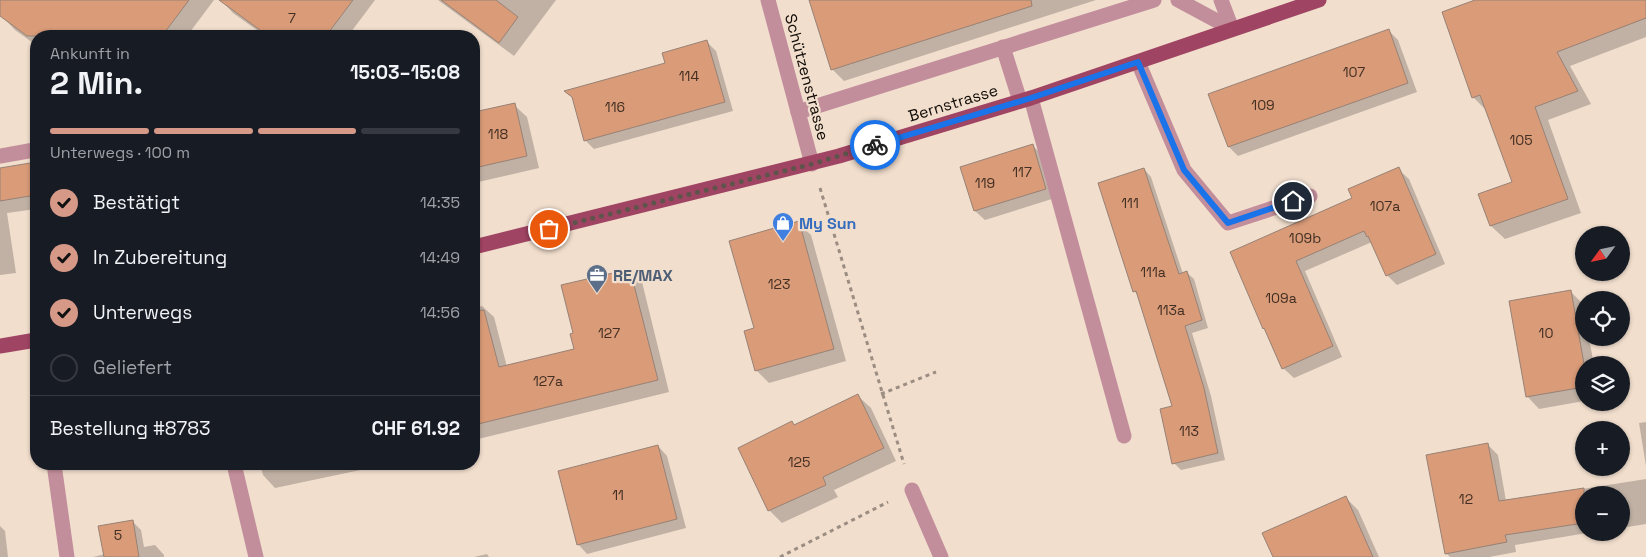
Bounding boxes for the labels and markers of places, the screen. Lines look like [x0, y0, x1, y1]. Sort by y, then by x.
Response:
pin [1272, 180, 1314, 222]
pin [528, 208, 570, 250]
shop icon: My Sun [771, 211, 795, 242]
place label: My Sun [799, 213, 856, 234]
office icon: RE/MAX [585, 263, 609, 294]
place label: RE/MAX [613, 265, 673, 286]

